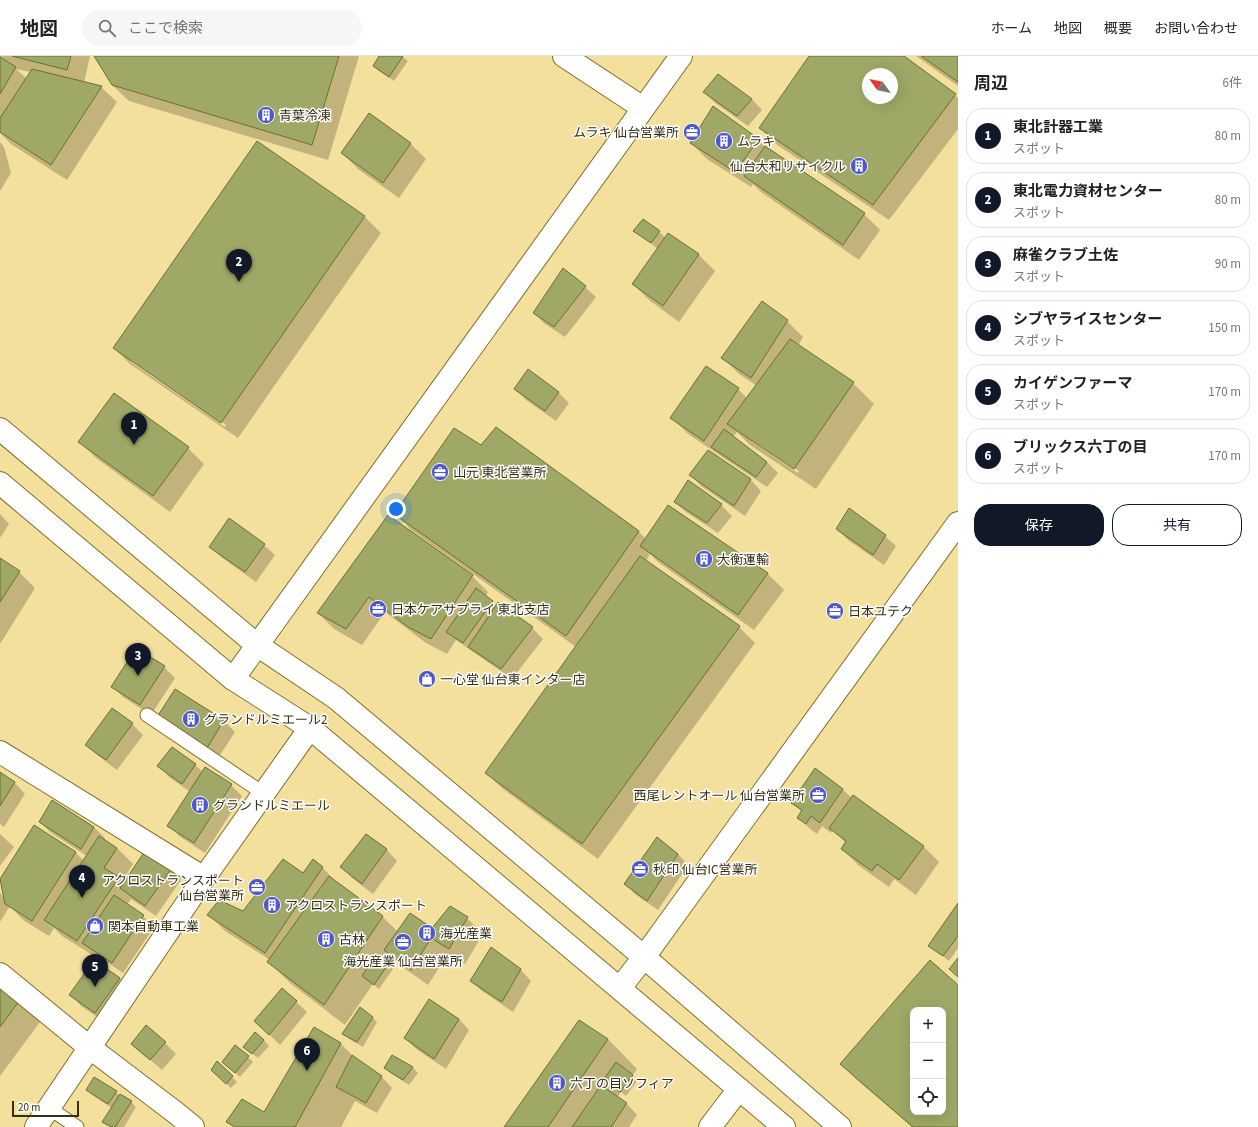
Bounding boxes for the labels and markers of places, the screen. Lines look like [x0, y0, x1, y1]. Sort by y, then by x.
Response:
building icon: 青葉冷凍 [256, 105, 276, 125]
place label: 青葉冷凍 [279, 107, 331, 125]
office icon: ムラキ 仙台営業所 [682, 122, 702, 142]
place label: ムラキ 仙台営業所 [573, 124, 679, 142]
building icon: ムラキ [714, 131, 734, 151]
place label: ムラキ [737, 133, 775, 151]
building icon: 仙台大和リサイクル [849, 156, 869, 176]
place label: 仙台大和リサイクル [730, 158, 846, 176]
pin: 2 [226, 249, 252, 282]
pin: 1 [121, 412, 147, 445]
office icon: 山元 東北営業所 [430, 462, 450, 482]
place label: 山元 東北営業所 [453, 464, 547, 482]
building icon: 大衡運輸 [694, 549, 714, 569]
place label: 大衡運輸 [717, 551, 769, 569]
office icon: 日本ケアサプライ 東北支店 [368, 599, 388, 619]
place label: 日本ケアサプライ 東北支店 [391, 601, 550, 619]
office icon: 日本ユテク [825, 601, 845, 621]
place label: 日本ユテク [848, 603, 913, 621]
pin: 3 [125, 643, 151, 676]
shop icon: 一心堂 仙台東インター店 [417, 669, 437, 689]
place label: 一心堂 仙台東インター店 [440, 671, 586, 689]
building icon: グランドルミエール2 [181, 709, 201, 729]
place label: グランドルミエール2 [204, 711, 327, 729]
office icon: 西尾レントオール 仙台営業所 [808, 785, 828, 805]
place label: 西尾レントオール 仙台営業所 [633, 787, 805, 805]
building icon: グランドルミエール [190, 795, 210, 815]
place label: グランドルミエール [213, 797, 330, 815]
office icon: 秋印 仙台IC営業所 [630, 859, 650, 879]
place label: 秋印 仙台IC営業所 [653, 861, 757, 879]
pin: 4 [69, 865, 95, 898]
place label: アクロストランスポート 仙台営業所 [102, 872, 244, 905]
office icon: アクロストランスポート 仙台営業所 [247, 877, 267, 897]
building icon: アクロストランスポート [262, 895, 282, 915]
place label: アクロストランスポート [285, 897, 427, 915]
shop icon: 関本自動車工業 [85, 916, 105, 936]
place label: 関本自動車工業 [108, 918, 199, 936]
building icon: 海光産業 [417, 923, 437, 943]
place label: 海光産業 [440, 925, 492, 943]
building icon: 古林 [316, 929, 336, 949]
place label: 古林 [339, 931, 365, 949]
office icon: 海光産業 仙台営業所 [393, 932, 413, 952]
place label: 海光産業 仙台営業所 [343, 953, 463, 971]
pin: 5 [82, 954, 108, 987]
pin: 6 [294, 1038, 320, 1071]
building icon: 六丁の目ソフィア [547, 1073, 567, 1093]
place label: 六丁の目ソフィア [570, 1075, 674, 1093]

